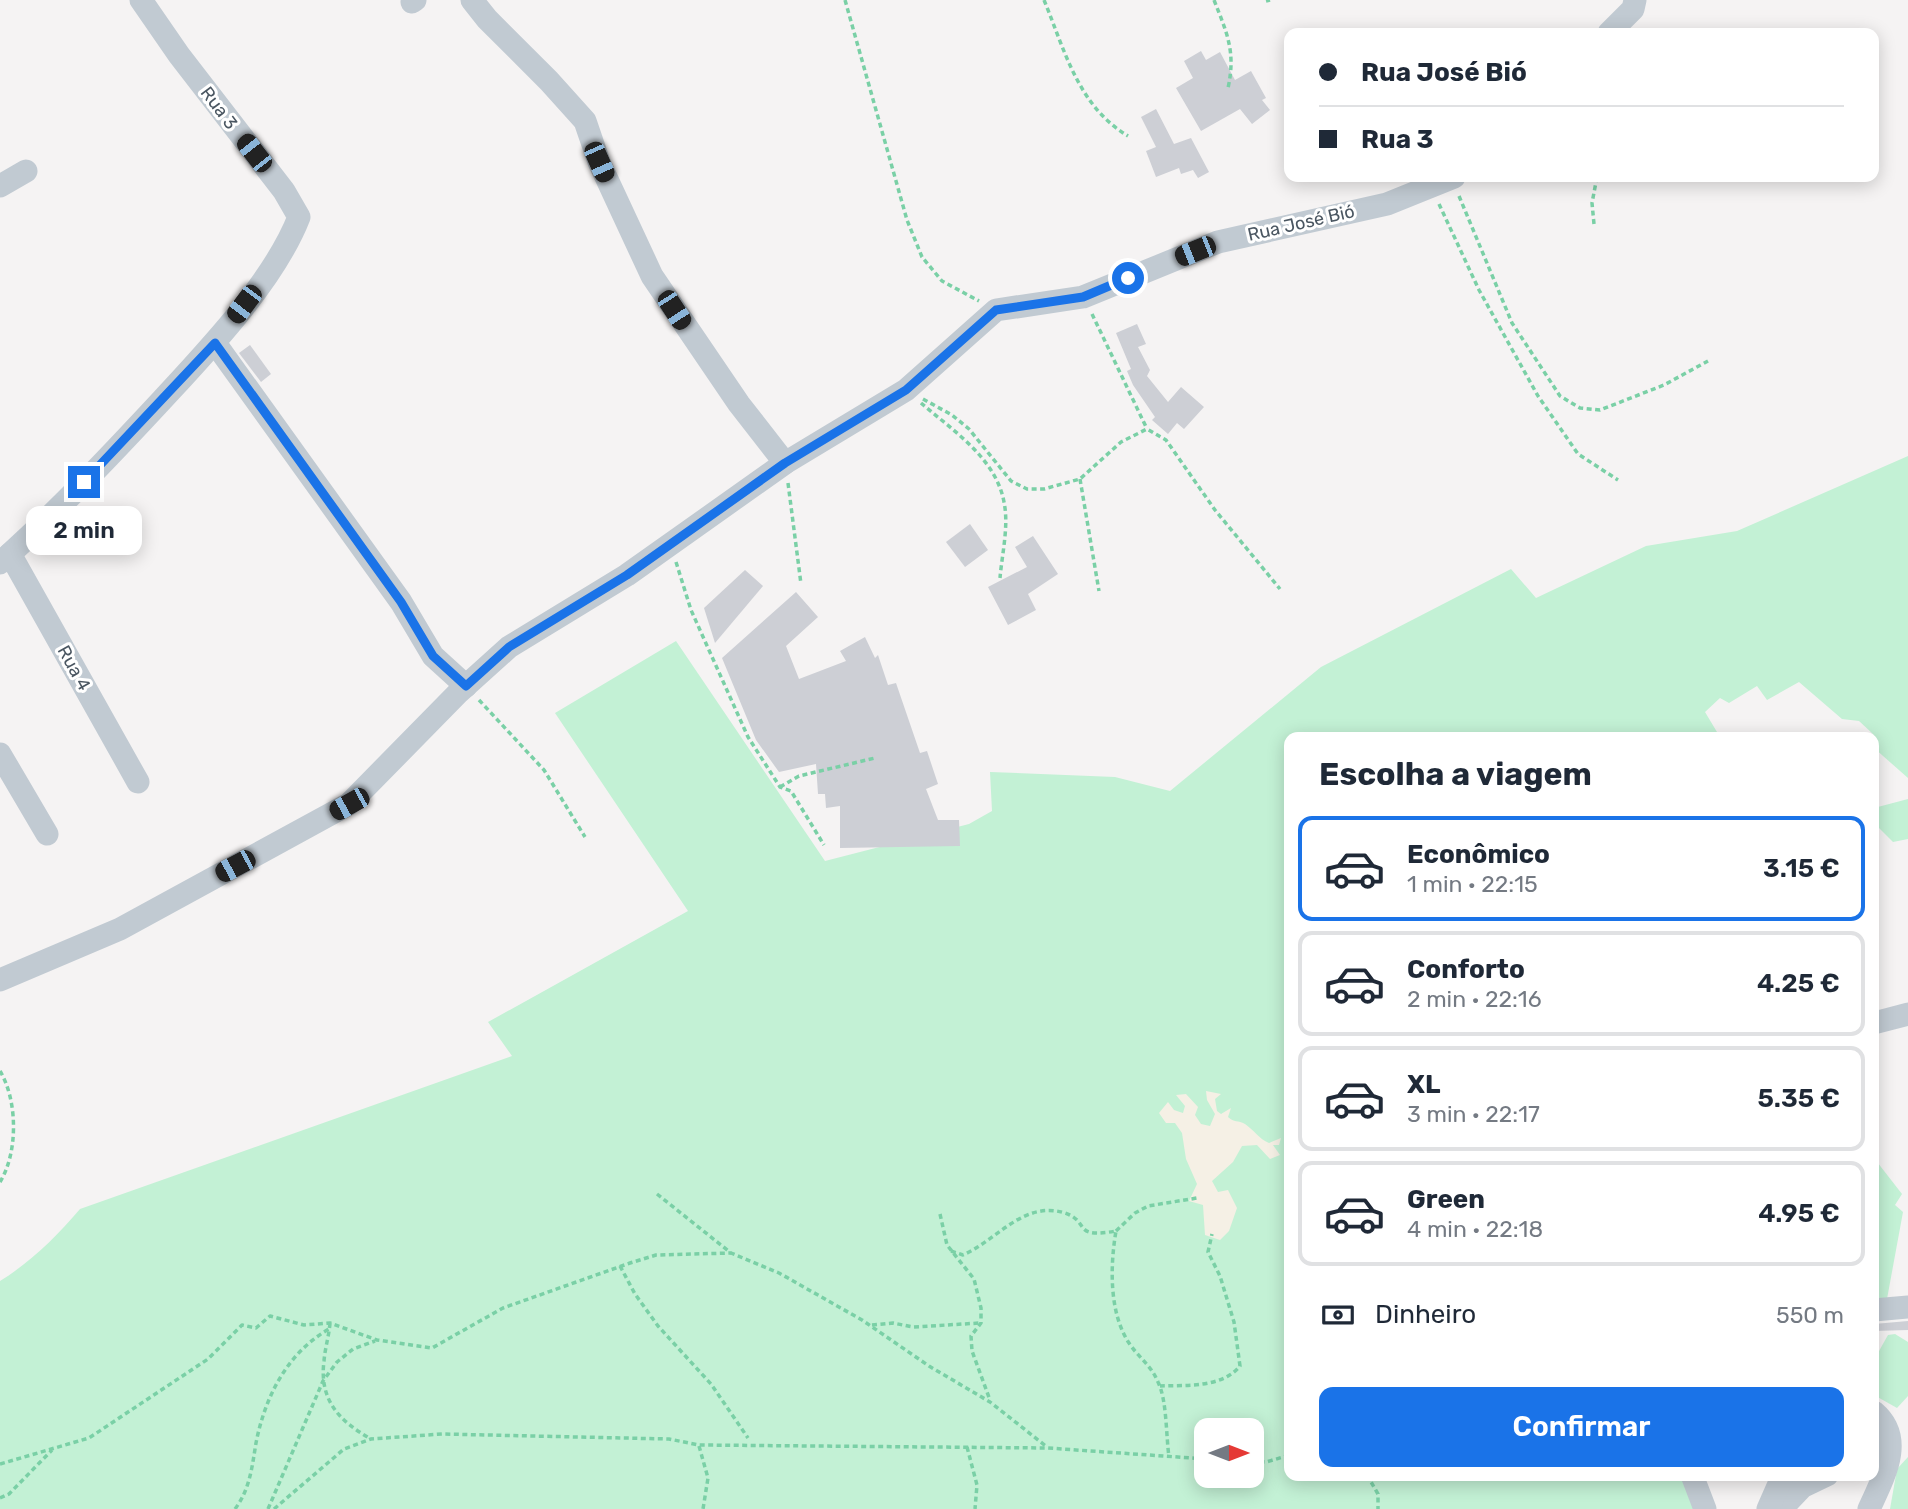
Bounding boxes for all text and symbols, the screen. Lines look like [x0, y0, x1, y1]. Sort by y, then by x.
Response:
text: Rua José Bió [1361, 57, 1527, 88]
street label: Rua 3 [196, 82, 242, 134]
text: Rua 3 [1361, 124, 1434, 155]
car [233, 130, 276, 176]
car [581, 139, 618, 185]
street label: Rua José Bió [1245, 200, 1357, 246]
car [1172, 233, 1219, 269]
route start [1112, 262, 1144, 294]
car [223, 281, 266, 327]
car [654, 287, 695, 333]
route end [68, 466, 100, 498]
callout: 2 min [26, 506, 142, 556]
text: 2 min [53, 516, 115, 544]
street label: Rua 4 [53, 642, 95, 694]
text: Escolha a viagem [1319, 755, 1592, 793]
car [326, 785, 373, 823]
icon: car [1323, 837, 1386, 900]
text: Econômico [1407, 839, 1550, 870]
car [212, 847, 259, 885]
text: 3.15 € [1763, 853, 1840, 884]
text: 1 min · 22:15 [1407, 870, 1538, 898]
icon: car [1323, 952, 1386, 1015]
text: Conforto [1407, 954, 1525, 985]
text: 4.25 € [1757, 968, 1840, 999]
text: 2 min · 22:16 [1407, 985, 1542, 1013]
icon: car [1323, 1067, 1386, 1130]
text: XL [1407, 1069, 1440, 1100]
text: 5.35 € [1757, 1083, 1840, 1114]
text: 3 min · 22:17 [1407, 1100, 1540, 1128]
icon: car [1323, 1182, 1386, 1245]
text: Green [1407, 1184, 1485, 1215]
text: 4.95 € [1758, 1198, 1840, 1229]
text: 4 min · 22:18 [1407, 1215, 1543, 1243]
icon: cash [1319, 1296, 1357, 1334]
text: Dinheiro [1375, 1299, 1476, 1330]
text: 550 m [1776, 1301, 1844, 1329]
button: Confirmar [1319, 1387, 1844, 1467]
north arrow [1194, 1418, 1264, 1488]
map controls [1194, 1418, 1264, 1488]

